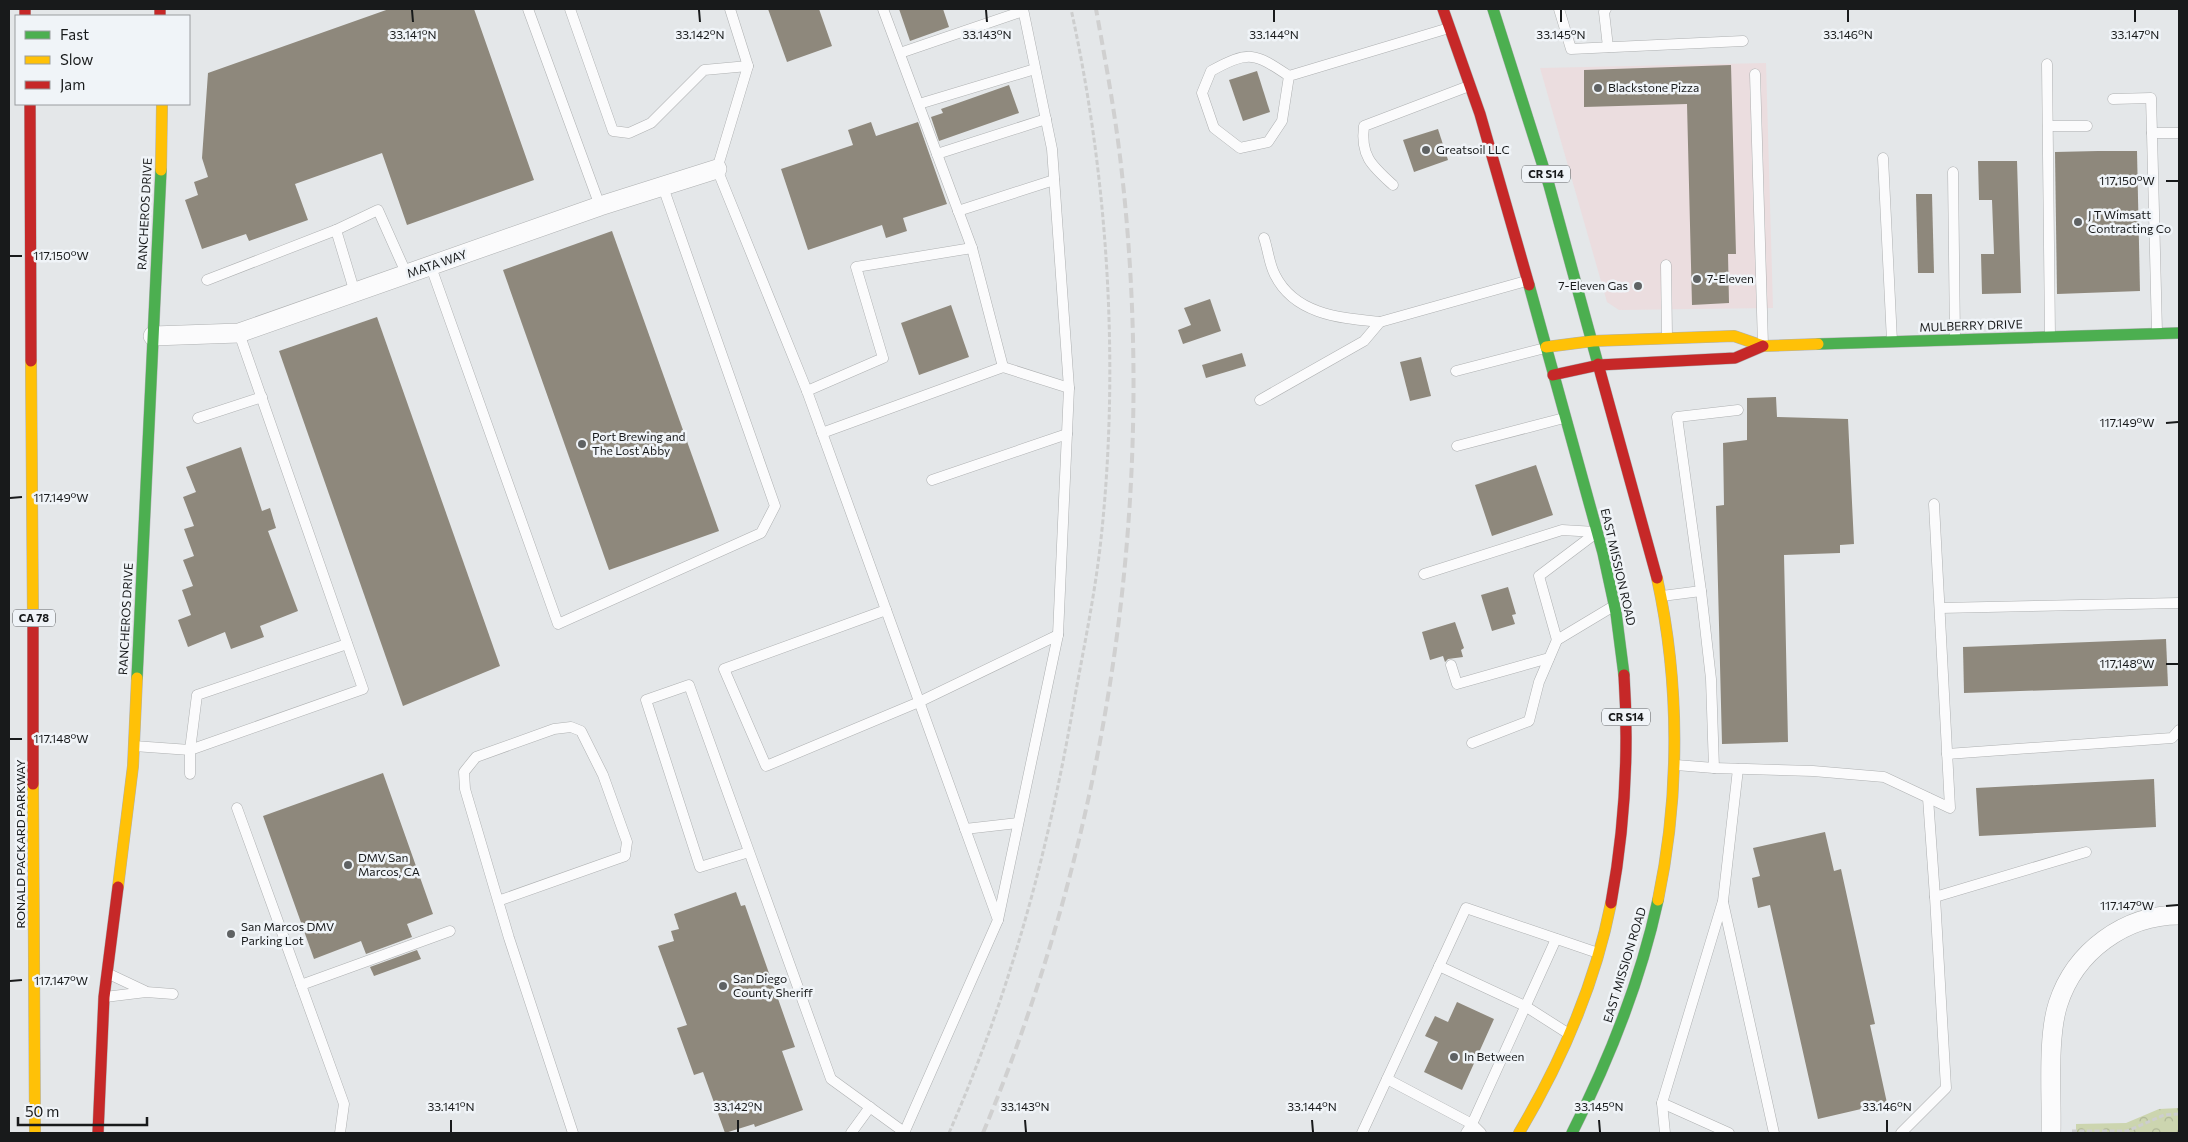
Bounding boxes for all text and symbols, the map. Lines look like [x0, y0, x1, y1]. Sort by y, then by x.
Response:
legend [15, 15, 190, 105]
text: Fast [60, 25, 89, 43]
text: 33.141°N [389, 27, 437, 41]
text: 33.142°N [676, 27, 724, 41]
text: 33.143°N [962, 27, 1012, 41]
text: 33.144°N [1249, 27, 1299, 41]
text: 33.145°N [1536, 27, 1586, 41]
text: 33.146°N [1823, 27, 1873, 41]
text: 33.147°N [2111, 27, 2159, 41]
text: Slow [60, 50, 93, 68]
text: Jam [60, 75, 85, 93]
place label: Blackstone Pizza [1608, 80, 1699, 94]
marker: Blackstone Pizza [1592, 82, 1604, 94]
place label: Greatsoil LLC [1436, 142, 1510, 156]
marker: Greatsoil LLC [1420, 144, 1432, 156]
street label: RANCHEROS DRIVE [134, 158, 154, 270]
road number: CR S14 [1522, 165, 1570, 182]
text: 117.150°W [2099, 173, 2155, 187]
place label: J T Wimsatt Contracting Co [2088, 207, 2171, 235]
marker: J T Wimsatt Contracting Co [2072, 216, 2084, 228]
street label: MATA WAY [405, 246, 469, 280]
text: 117.150°W [33, 248, 89, 262]
place label: 7-Eleven [1707, 271, 1754, 285]
marker: 7-Eleven [1691, 273, 1703, 285]
place label: 7-Eleven Gas [1558, 278, 1628, 292]
marker: 7-Eleven Gas [1632, 280, 1644, 292]
street label: MULBERRY DRIVE [1919, 316, 2023, 334]
text: 117.149°W [2099, 415, 2155, 429]
place label: Port Brewing and The Lost Abby [592, 429, 686, 457]
marker: Port Brewing and The Lost Abby [576, 438, 588, 450]
text: 117.149°W [33, 490, 89, 504]
street label: EAST MISSION ROAD [1599, 507, 1639, 627]
street label: RANCHEROS DRIVE [115, 563, 135, 675]
road number: CA 78 [13, 610, 55, 626]
text: 117.148°W [2099, 656, 2155, 670]
road number: CR S14 [1602, 709, 1650, 726]
text: 117.148°W [33, 731, 89, 745]
street label: RONALD PACKARD PARKWAY [13, 759, 27, 929]
place label: DMV San Marcos, CA [358, 850, 420, 878]
marker: DMV San Marcos, CA [342, 859, 354, 871]
text: 117.147°W [2100, 898, 2154, 912]
street label: EAST MISSION ROAD [1600, 905, 1648, 1024]
place label: San Marcos DMV Parking Lot [241, 919, 334, 947]
marker: San Marcos DMV Parking Lot [225, 928, 237, 940]
place label: San Diego County Sheriff [733, 971, 814, 999]
text: 117.147°W [34, 973, 88, 987]
marker: San Diego County Sheriff [717, 980, 729, 992]
place label: In Between [1464, 1049, 1524, 1063]
marker: In Between [1448, 1051, 1460, 1063]
scale bar [18, 1094, 146, 1126]
text: 33.141°N [427, 1099, 475, 1113]
text: 33.142°N [714, 1099, 762, 1113]
text: 33.143°N [1000, 1099, 1050, 1113]
text: 33.144°N [1287, 1099, 1337, 1113]
text: 33.145°N [1574, 1099, 1624, 1113]
text: 33.146°N [1862, 1099, 1912, 1113]
text: 50 m [25, 1102, 59, 1120]

